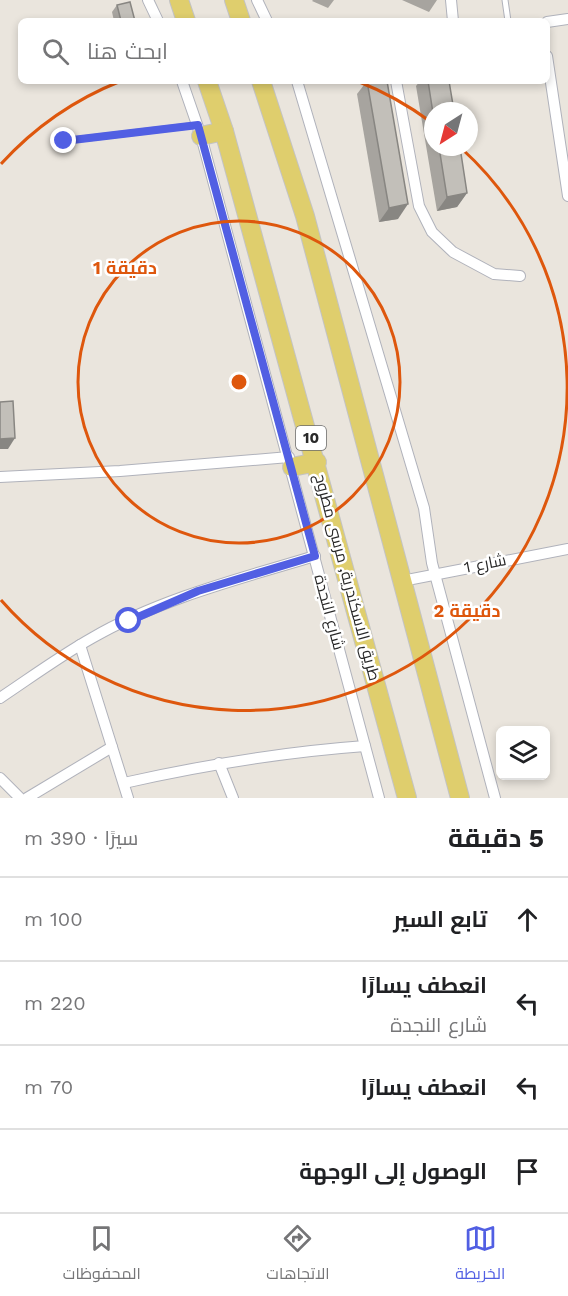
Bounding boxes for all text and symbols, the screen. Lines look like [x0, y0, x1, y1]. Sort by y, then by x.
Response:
search box [18, 18, 550, 84]
icon: search [39, 35, 72, 68]
text: ابحث هنا [87, 39, 168, 64]
north arrow [424, 102, 478, 156]
route end [50, 127, 76, 153]
text: 1 دقيقة [93, 257, 157, 278]
centre of rings [229, 372, 249, 392]
road number: 10 [296, 426, 326, 450]
street label: طريق الاسكندرية, مرسى مطروح [309, 471, 384, 683]
street label: شارع 1 [462, 550, 508, 579]
street label: شارع النجدة [308, 572, 349, 652]
text: 2 دقيقة [434, 600, 500, 621]
route start [115, 607, 141, 633]
map controls [496, 726, 550, 780]
button: layers [496, 726, 550, 780]
text: 5 دقيقة [448, 823, 544, 853]
text: سيرًا · 390 m [24, 826, 138, 850]
icon: ahead [511, 903, 544, 936]
text: 100 m [24, 907, 83, 931]
text: تابع السير [393, 907, 487, 932]
text: انعطف يسارًا [361, 973, 487, 998]
icon: left [511, 987, 544, 1020]
text: 220 m [24, 991, 86, 1015]
text: شارع النجدة [390, 1013, 487, 1037]
icon: left [511, 1071, 544, 1104]
text: 70 m [24, 1075, 73, 1099]
text: انعطف يسارًا [361, 1075, 487, 1100]
icon: arrive [511, 1155, 544, 1188]
text: الوصول إلى الوجهة [299, 1159, 487, 1184]
tab: المحفوظات [63, 1222, 141, 1288]
tab: الاتجاهات [266, 1222, 330, 1288]
tab: الخريطة [455, 1222, 505, 1288]

